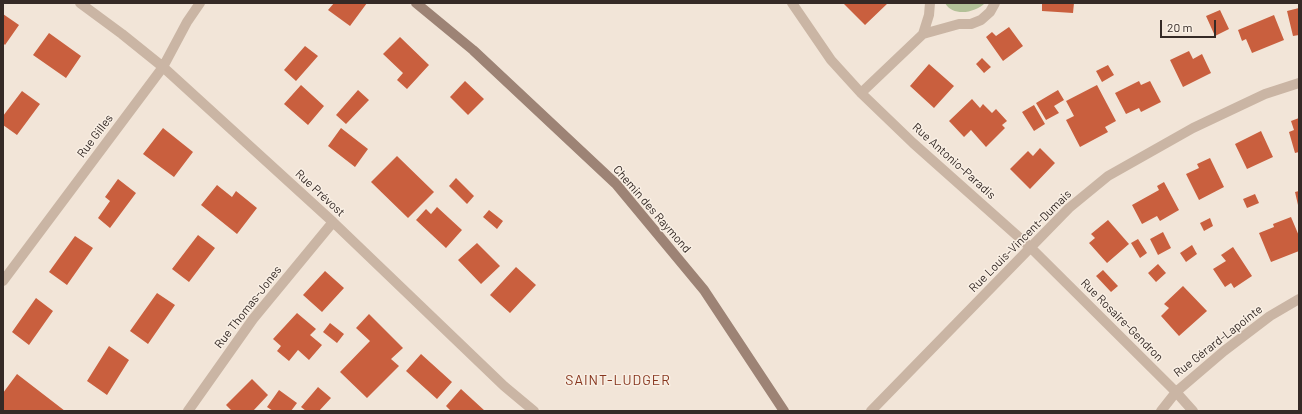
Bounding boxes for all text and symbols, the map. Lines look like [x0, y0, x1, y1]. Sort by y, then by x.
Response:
scale bar [1162, 12, 1218, 38]
text: 20 m [1167, 20, 1193, 34]
street label: Rue Gilles [74, 111, 116, 161]
street label: Rue Antonio-Paradis [909, 120, 999, 202]
street label: Chemin des Raymond [610, 162, 694, 256]
street label: Rue Prévost [292, 166, 348, 220]
street label: Rue Louis-Vincent-Dumais [966, 187, 1074, 295]
street label: Rue Thomas-Jones [211, 263, 285, 351]
street label: Rue Rosaire-Gendron [1078, 276, 1166, 364]
street label: Rue Gérard-Lapointe [1171, 302, 1265, 380]
district label: SAINT-LUDGER [565, 372, 671, 388]

